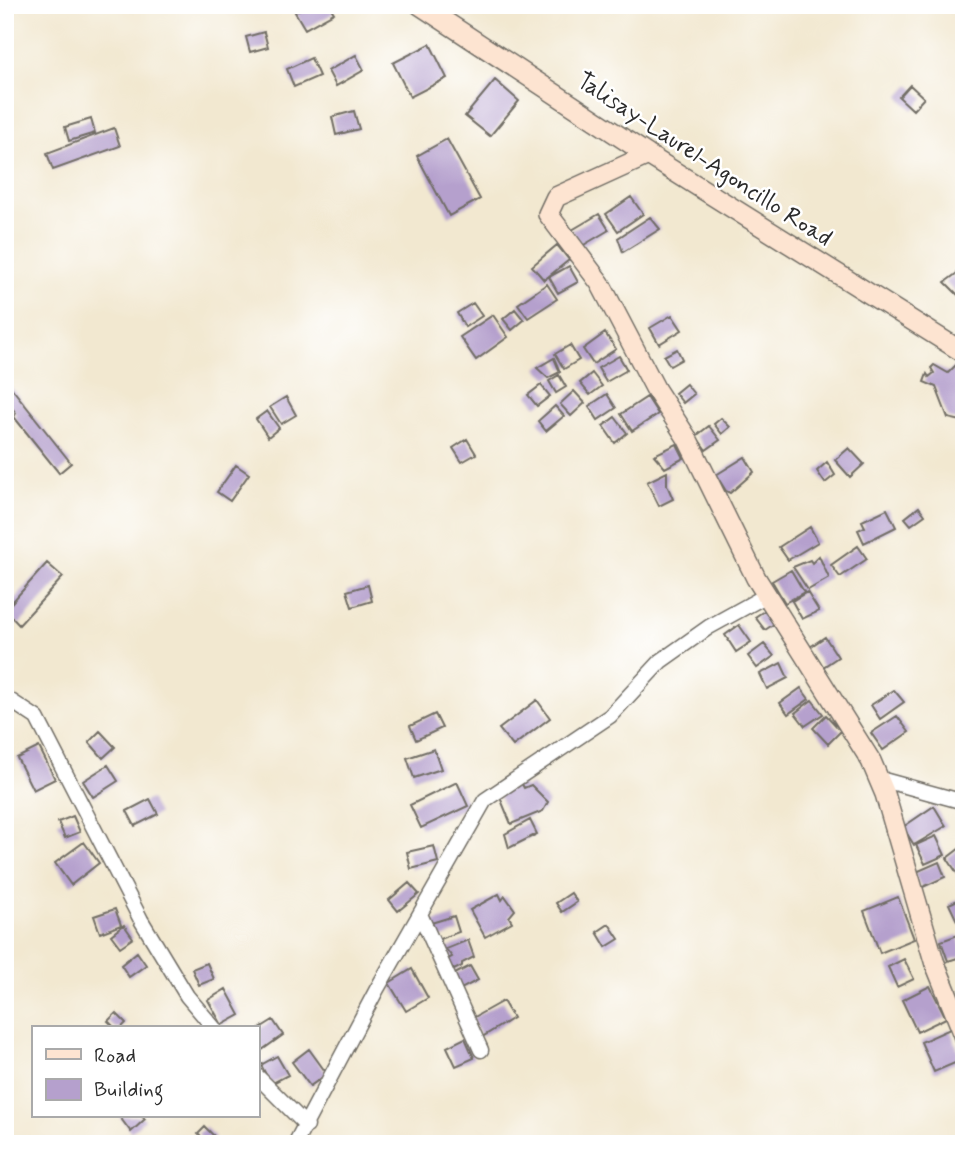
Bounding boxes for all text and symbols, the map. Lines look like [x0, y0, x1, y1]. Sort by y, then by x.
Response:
street label: Talisay-Laurel-Agoncillo Road [570, 66, 838, 254]
legend [32, 1026, 259, 1118]
text: Road [94, 1042, 136, 1070]
text: Building [94, 1076, 164, 1106]

